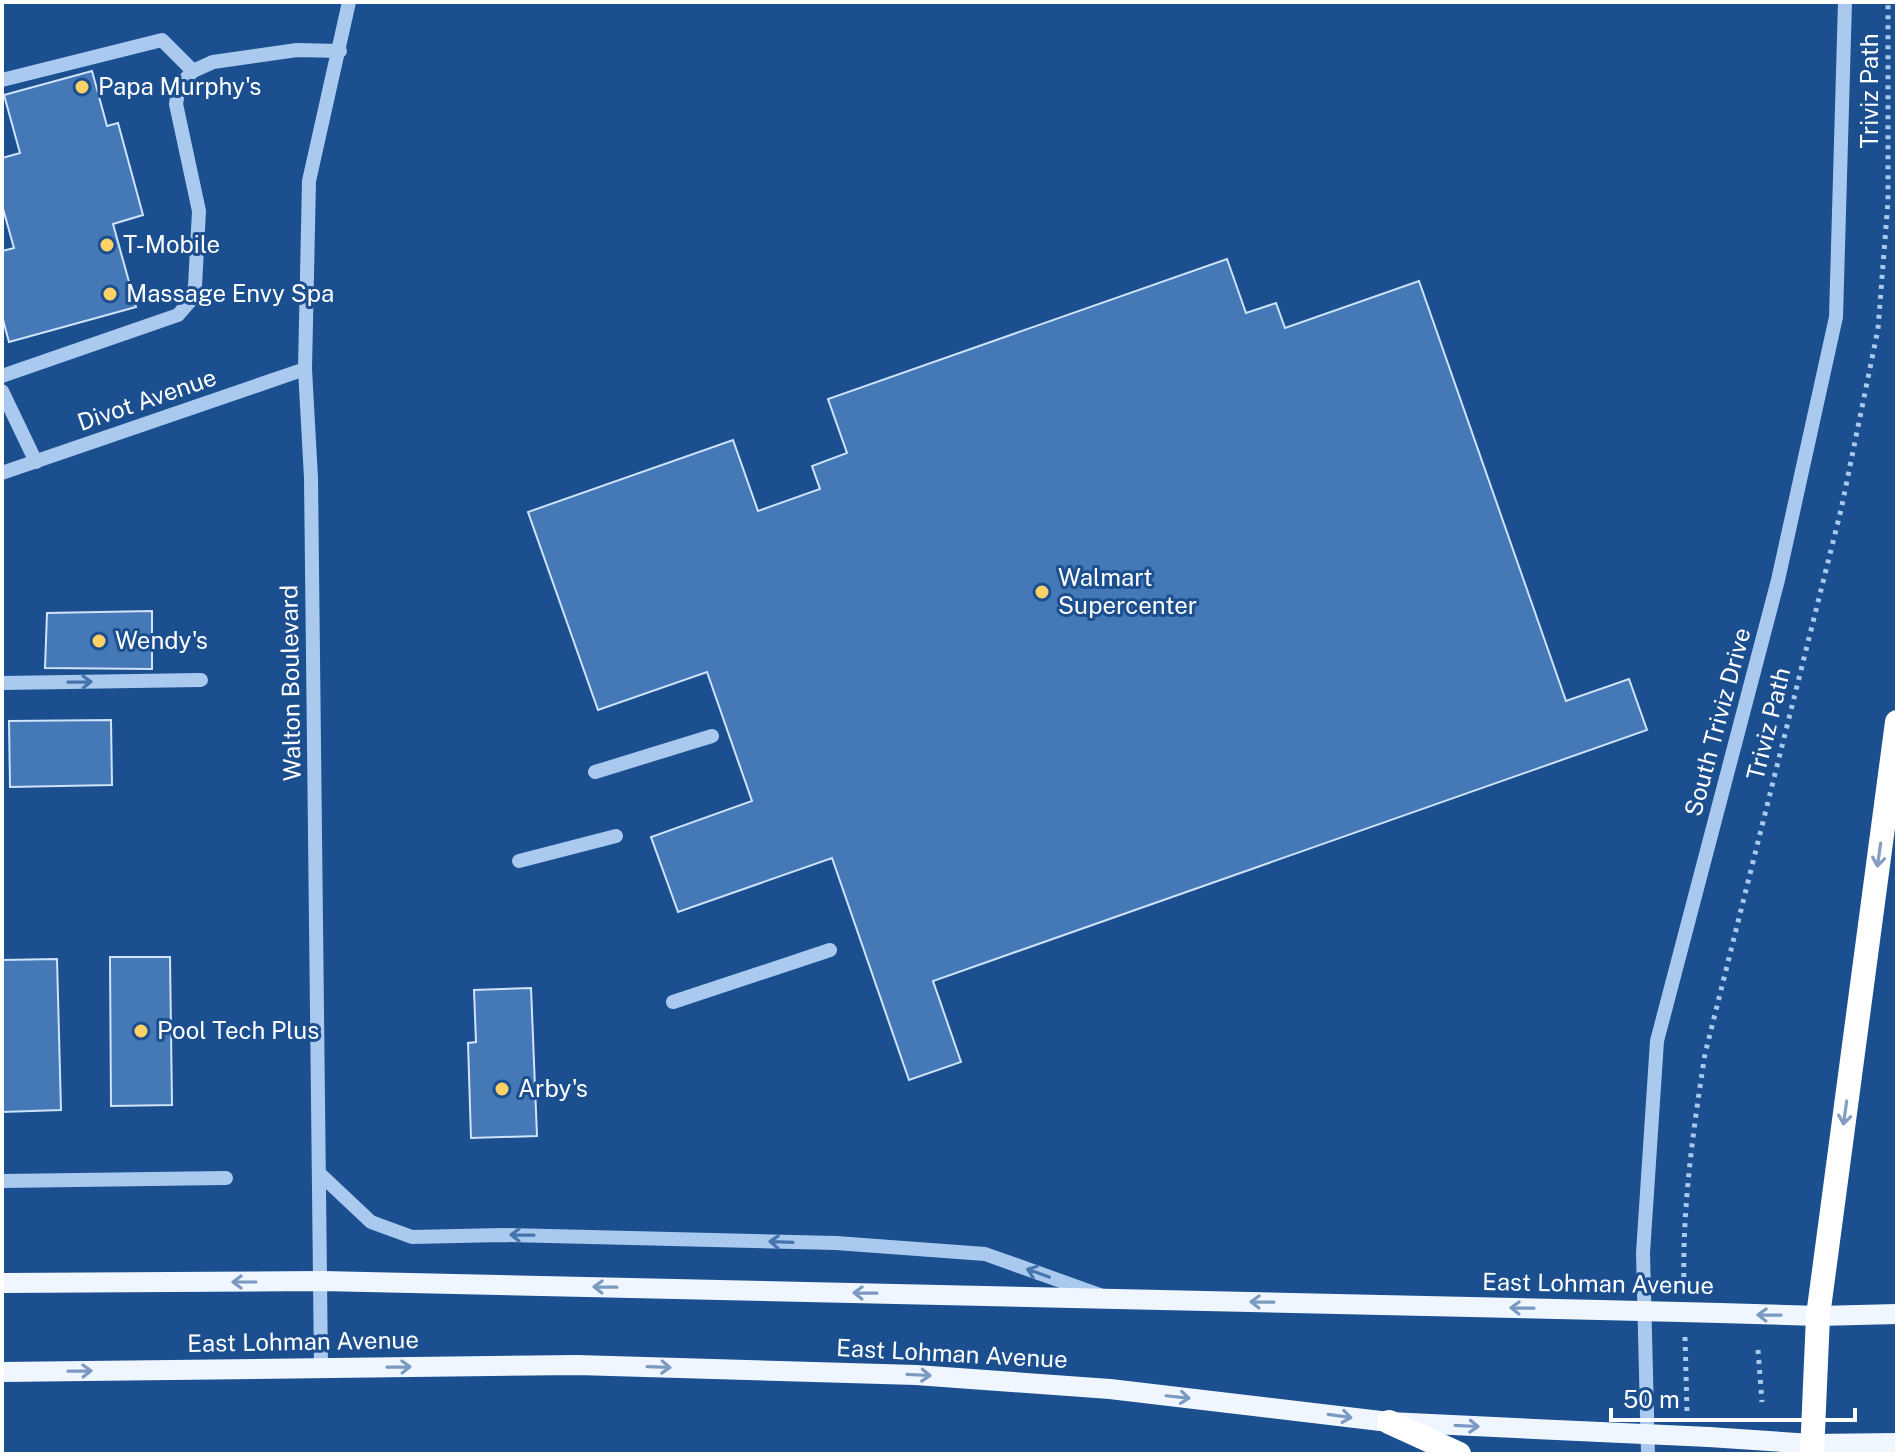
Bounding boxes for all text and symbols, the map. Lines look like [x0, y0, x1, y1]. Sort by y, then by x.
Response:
street label: Triviz Path [1855, 33, 1883, 149]
place label: Papa Murphy's [98, 72, 261, 100]
marker: Papa Murphy's [73, 78, 91, 96]
place label: T-Mobile [123, 230, 220, 258]
marker: T-Mobile [98, 236, 116, 254]
place label: Massage Envy Spa [126, 279, 334, 307]
marker: Massage Envy Spa [101, 285, 119, 303]
street label: Divot Avenue [74, 362, 220, 436]
place label: Walmart Supercenter [1058, 563, 1197, 619]
marker: Walmart Supercenter [1033, 583, 1051, 601]
street label: Walton Boulevard [274, 585, 306, 781]
street label: South Triviz Drive [1678, 624, 1756, 819]
place label: Wendy's [115, 626, 208, 654]
marker: Wendy's [90, 632, 108, 650]
street label: Triviz Path [1741, 664, 1796, 783]
one-way arrow [66, 674, 93, 690]
one-way arrow [1871, 842, 1886, 867]
place label: Pool Tech Plus [157, 1016, 319, 1044]
marker: Pool Tech Plus [132, 1022, 150, 1040]
place label: Arby's [518, 1074, 588, 1102]
marker: Arby's [493, 1080, 511, 1098]
one-way arrow [1837, 1099, 1852, 1126]
one-way arrow [509, 1227, 536, 1243]
one-way arrow [768, 1234, 795, 1249]
one-way arrow [1026, 1264, 1051, 1279]
street label: East Lohman Avenue [1482, 1267, 1714, 1299]
one-way arrow [231, 1274, 258, 1289]
one-way arrow [592, 1280, 619, 1295]
one-way arrow [852, 1286, 879, 1301]
one-way arrow [1249, 1295, 1276, 1310]
one-way arrow [1509, 1301, 1536, 1316]
one-way arrow [1756, 1307, 1783, 1322]
street label: East Lohman Avenue [187, 1325, 419, 1357]
street label: East Lohman Avenue [836, 1333, 1069, 1373]
one-way arrow [385, 1359, 412, 1375]
one-way arrow [645, 1360, 672, 1375]
one-way arrow [66, 1363, 93, 1379]
one-way arrow [905, 1368, 932, 1383]
scale bar [1611, 1372, 1855, 1422]
text: 50 m [1623, 1385, 1680, 1413]
one-way arrow [1164, 1389, 1191, 1404]
one-way arrow [1327, 1409, 1352, 1424]
one-way arrow [1453, 1419, 1479, 1434]

